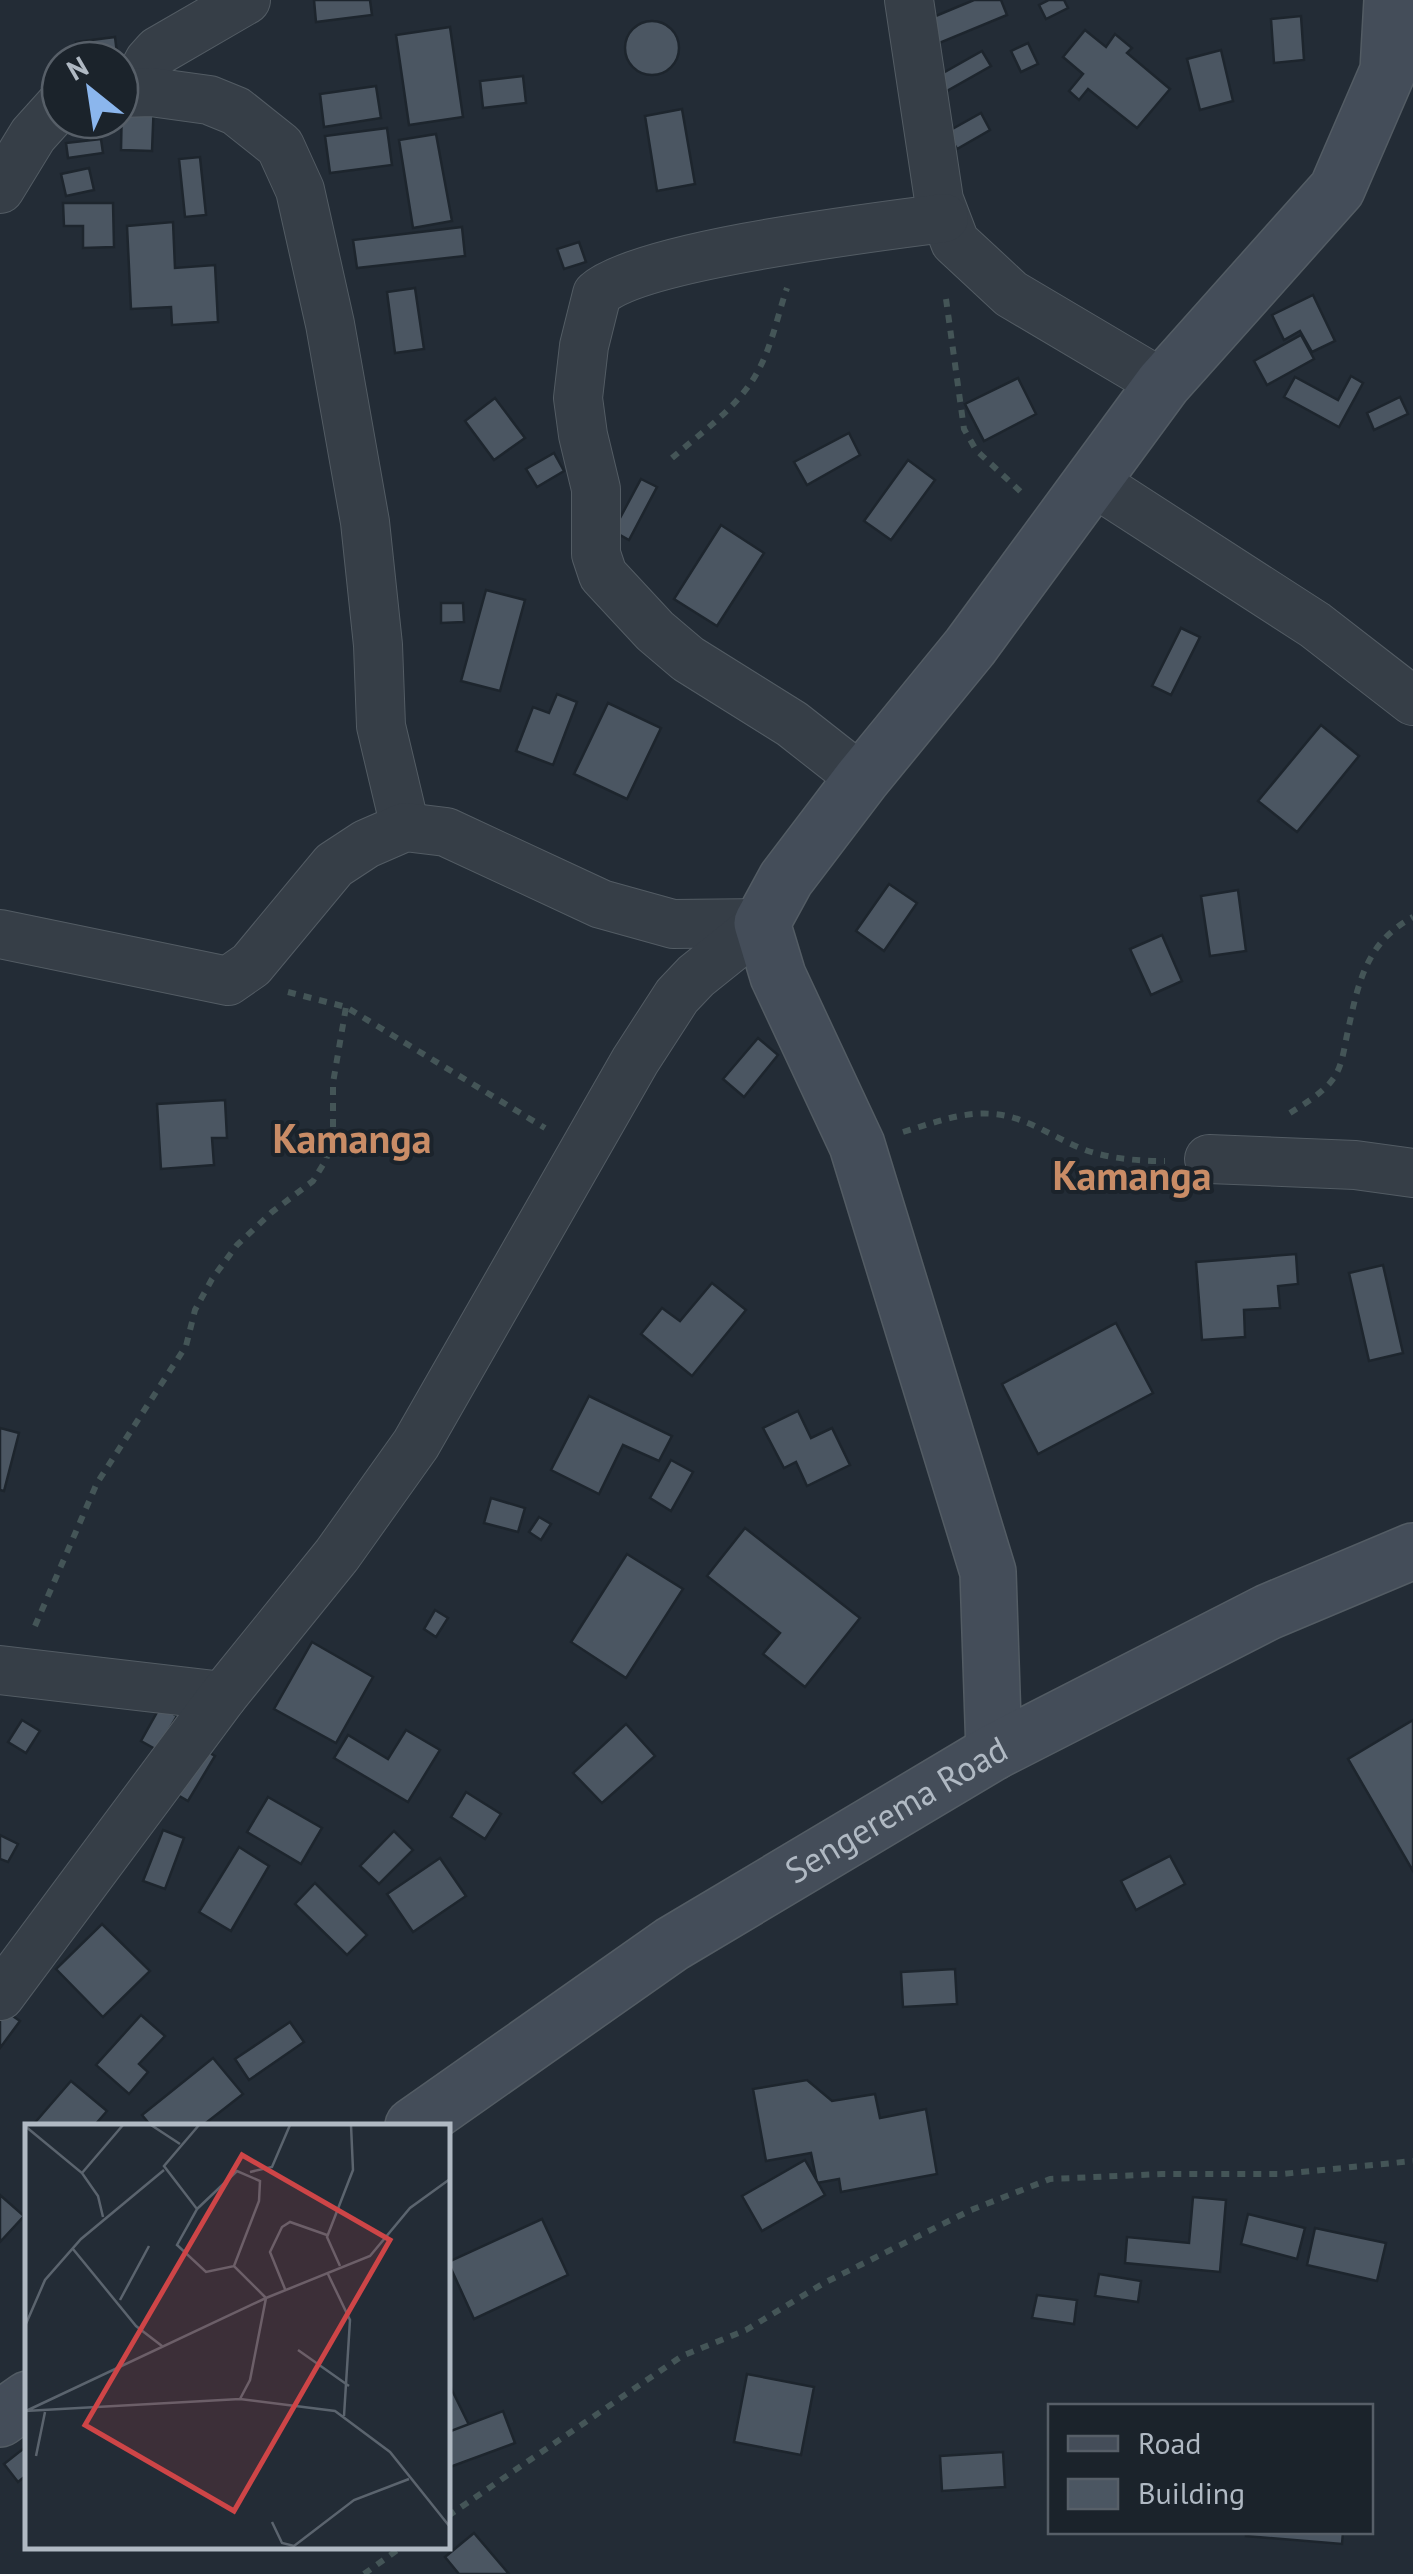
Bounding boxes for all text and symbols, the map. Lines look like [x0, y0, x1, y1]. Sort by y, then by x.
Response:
north arrow [40, 40, 140, 140]
text: N [60, 47, 94, 89]
district label: Kamanga [273, 1112, 431, 1164]
district label: Kamanga [1053, 1149, 1211, 1201]
street label: Sengerema Road [776, 1725, 1015, 1893]
inset map [25, 2124, 450, 2549]
legend [1048, 2404, 1373, 2534]
text: Road [1138, 2423, 1202, 2462]
text: Building [1138, 2473, 1245, 2512]

